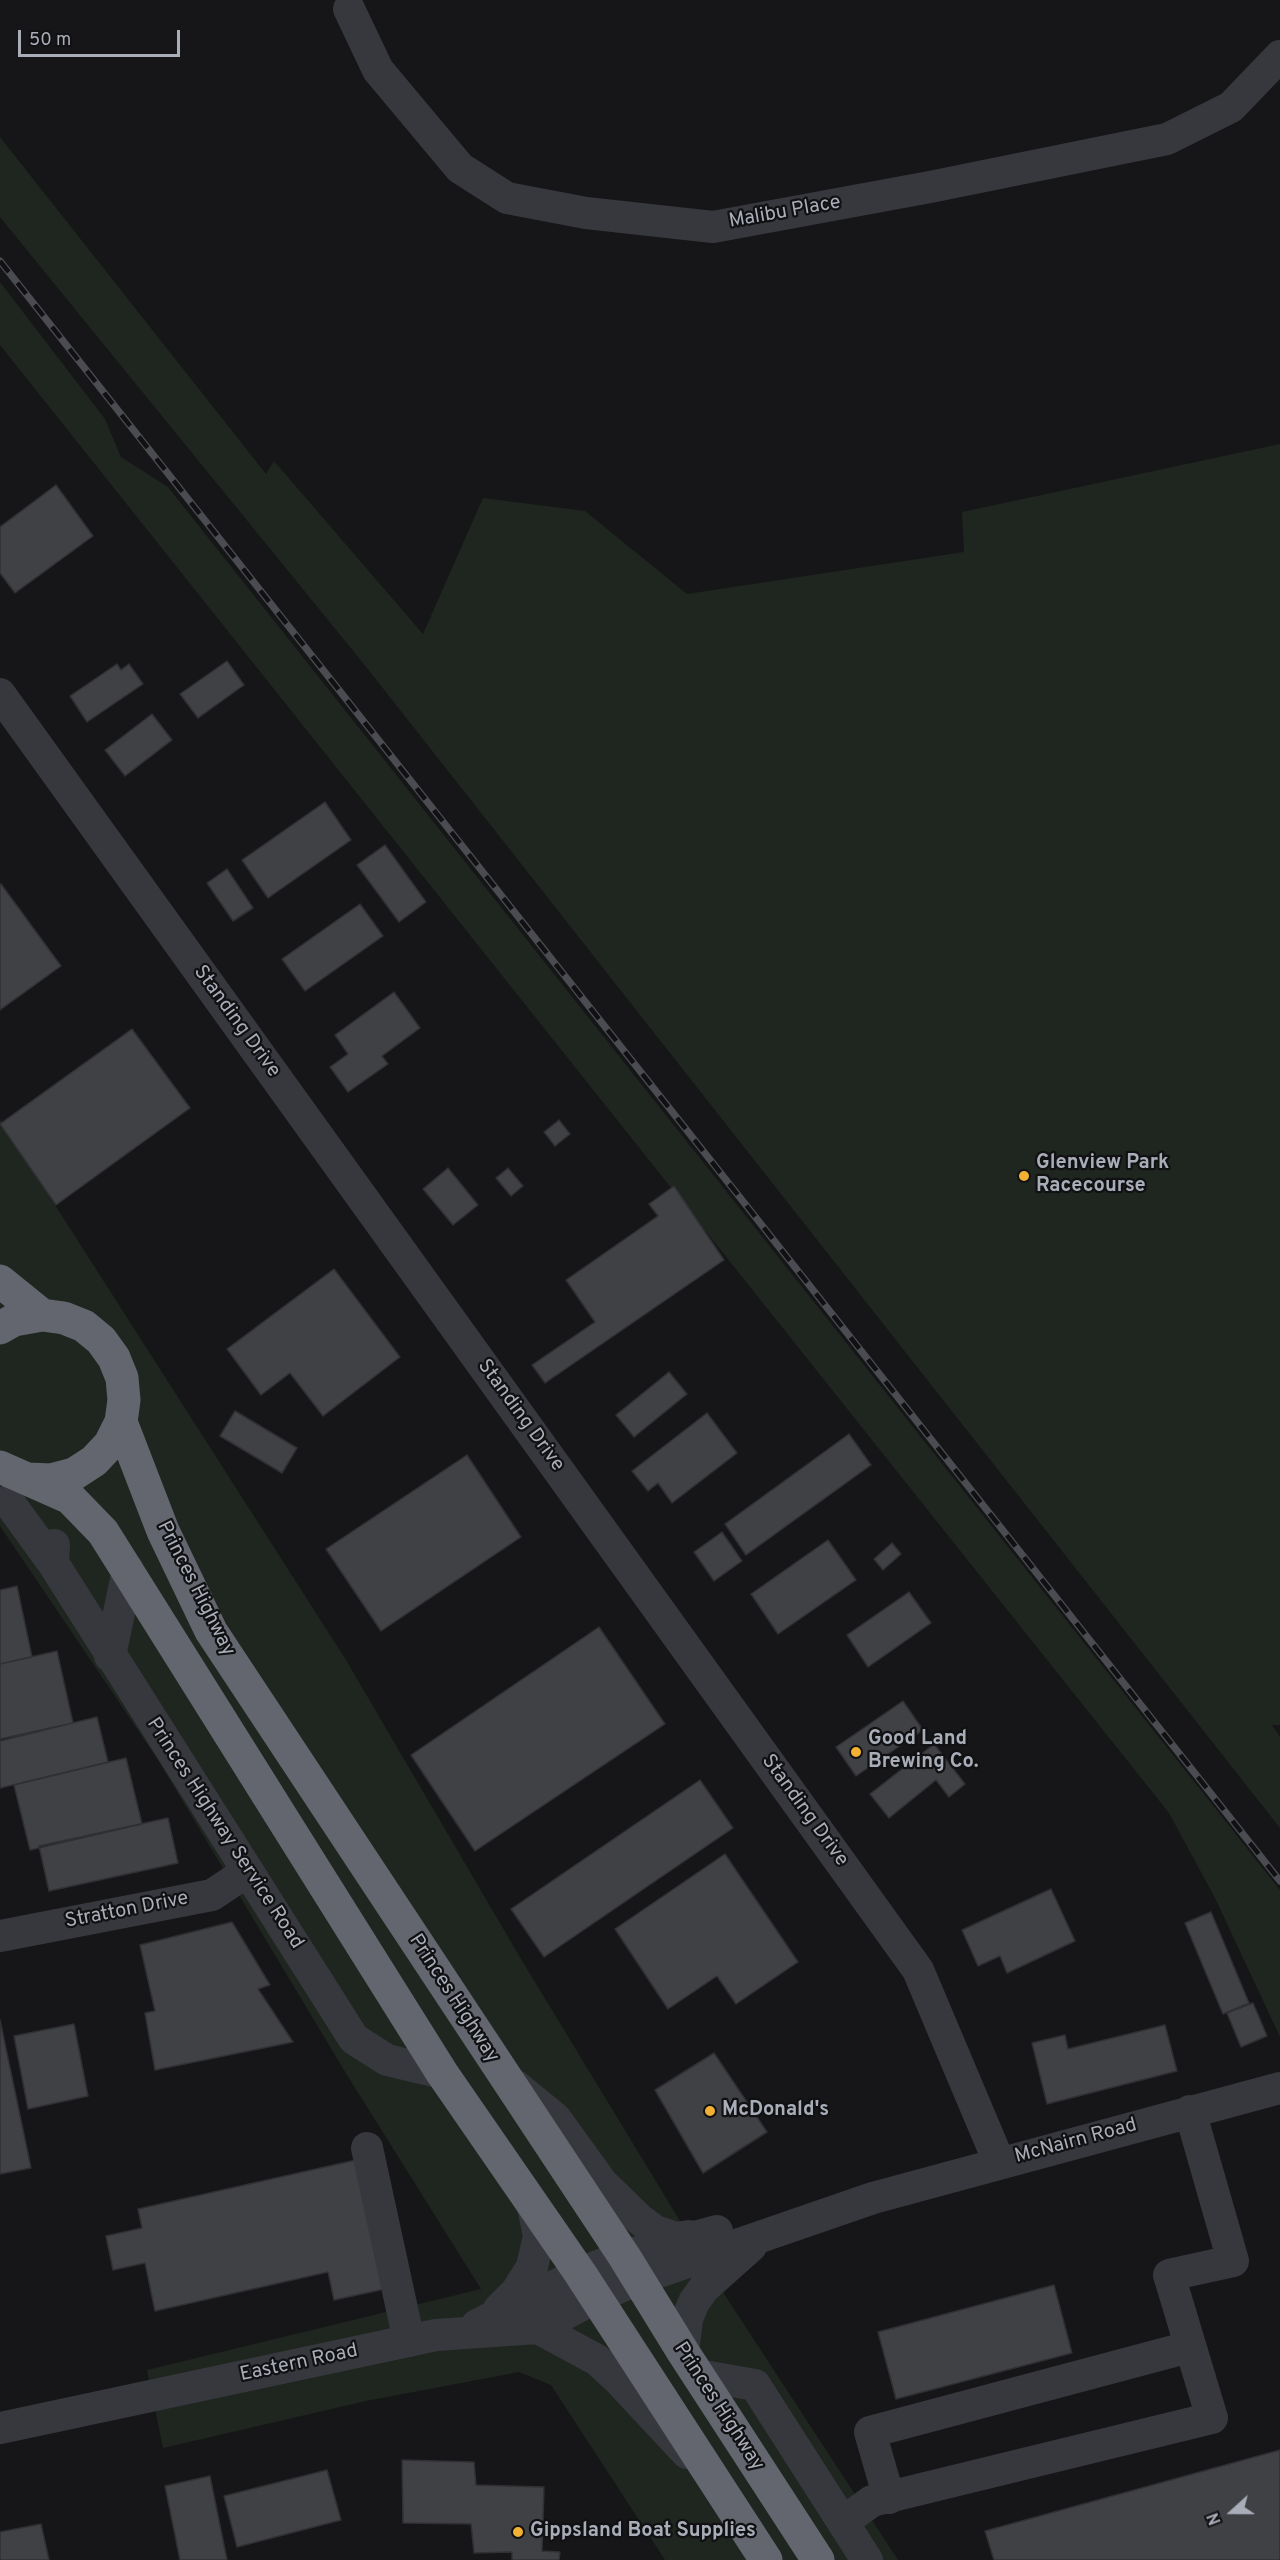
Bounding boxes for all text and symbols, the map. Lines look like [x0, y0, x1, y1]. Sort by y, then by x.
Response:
scale bar [21, 18, 183, 56]
text: 50 m [29, 29, 71, 52]
street label: Malibu Place [727, 191, 843, 235]
street label: Standing Drive [187, 961, 285, 1083]
place label: Glenview Park Racecourse [1036, 1152, 1169, 1199]
marker: Glenview Park Racecourse [1017, 1169, 1031, 1183]
street label: Standing Drive [471, 1355, 569, 1477]
street label: Princes Highway [151, 1517, 239, 1661]
street label: Princes Highway Service Road [140, 1714, 308, 1954]
place label: Good Land Brewing Co. [868, 1728, 979, 1775]
marker: Good Land Brewing Co. [849, 1745, 863, 1759]
street label: Standing Drive [755, 1750, 853, 1872]
street label: Stratton Drive [63, 1887, 191, 1935]
street label: Princes Highway [403, 1930, 503, 2068]
place label: McDonald's [722, 2099, 829, 2123]
marker: McDonald's [703, 2104, 717, 2118]
street label: McNairn Road [1012, 2114, 1140, 2170]
street label: Princes Highway [668, 2338, 768, 2476]
street label: Eastern Road [238, 2340, 360, 2388]
north arrow [1202, 2482, 1262, 2542]
text: N [1204, 2509, 1227, 2527]
place label: Gippsland Boat Supplies [530, 2520, 756, 2544]
marker: Gippsland Boat Supplies [511, 2525, 525, 2539]

